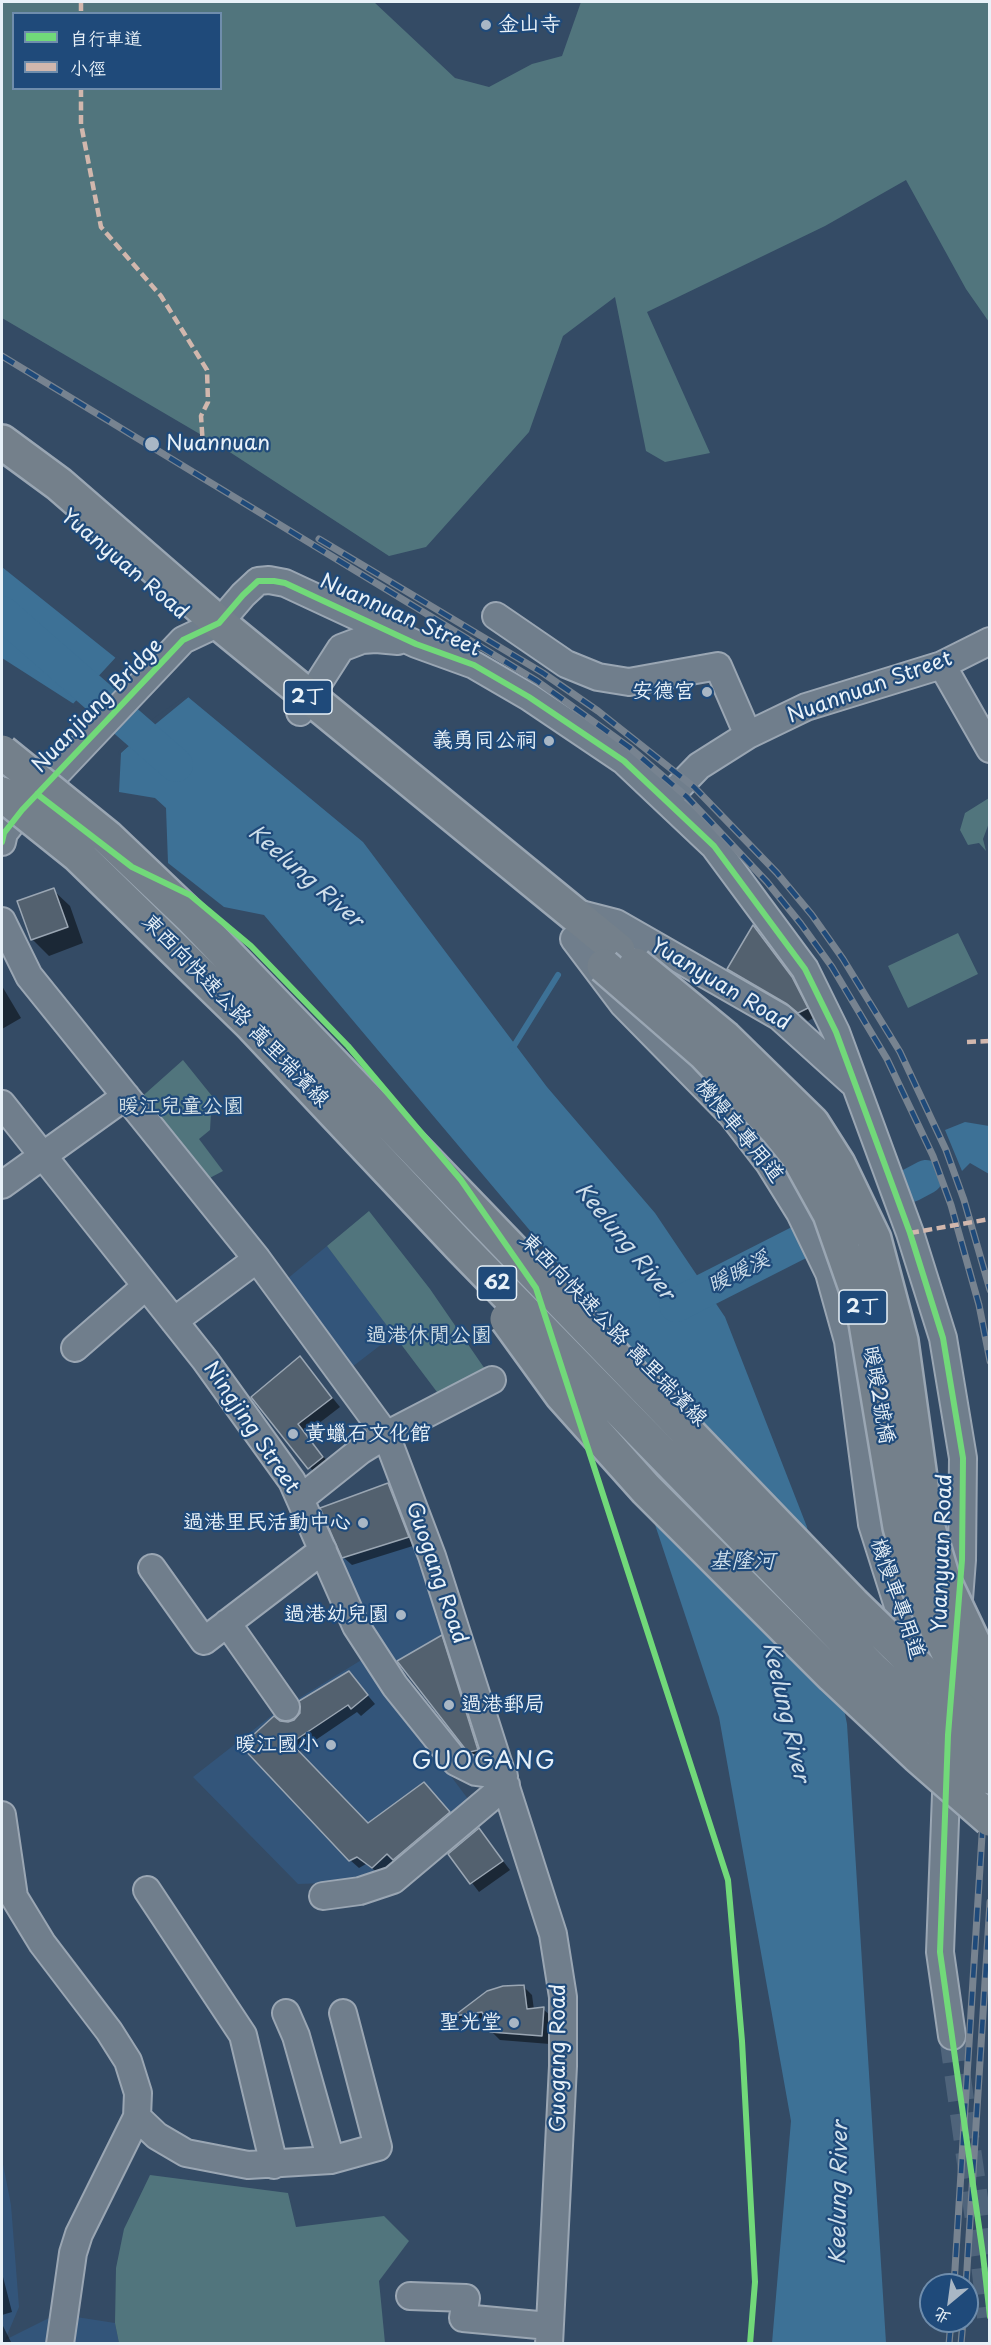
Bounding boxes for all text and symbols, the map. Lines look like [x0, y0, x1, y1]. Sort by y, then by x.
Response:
legend [12, 12, 222, 90]
place label: 金山寺 [498, 12, 561, 38]
marker: 金山寺 [479, 18, 493, 32]
text: 自行車道 [70, 24, 142, 51]
text: 小徑 [70, 54, 106, 81]
place label: Nuannuan [166, 431, 270, 457]
marker: Nuannuan [143, 435, 161, 453]
street label: Yuanyuan Road [55, 504, 193, 626]
street label: Nuannuan Street [316, 569, 484, 663]
street label: Nuanjiang Bridge [27, 634, 169, 778]
street label: Nuannuan Street [784, 646, 956, 730]
place label: 安德宮 [632, 679, 695, 705]
road number: 2丁 [284, 680, 332, 714]
marker: 安德宮 [700, 685, 714, 699]
place label: 義勇同公祠 [432, 728, 537, 754]
marker: 義勇同公祠 [542, 734, 556, 748]
water label: Keelung River [242, 820, 368, 934]
street label: 東西向快速公路 萬里瑞濱線 [136, 909, 334, 1113]
street label: Yuanyuan Road [646, 933, 794, 1037]
street label: 機慢車專用道 [690, 1074, 788, 1188]
park label: 暖江兒童公園 [118, 1094, 244, 1120]
water label: Keelung River [569, 1178, 679, 1306]
street label: 東西向快速公路 萬里瑞濱線 [514, 1228, 712, 1432]
water label: 暖暖溪 [704, 1246, 774, 1300]
road number: 62 [478, 1266, 516, 1300]
road number: 2丁 [839, 1290, 887, 1324]
park label: 過港休閒公園 [366, 1323, 492, 1349]
street label: 暖暖2號橋 [857, 1344, 899, 1446]
street label: Ningjing Street [198, 1357, 304, 1499]
place label: 黃蠟石文化館 [305, 1421, 431, 1447]
marker: 黃蠟石文化館 [286, 1427, 300, 1441]
street label: Yuanyuan Road [928, 1473, 958, 1633]
street label: Guogang Road [400, 1499, 472, 1647]
place label: 過港里民活動中心 [183, 1510, 351, 1536]
marker: 過港里民活動中心 [356, 1516, 370, 1530]
street label: 機慢車專用道 [865, 1535, 929, 1663]
water label: 基隆河 [709, 1549, 775, 1575]
place label: 過港幼兒園 [284, 1602, 389, 1628]
marker: 過港幼兒園 [394, 1608, 408, 1622]
water label: Keelung River [756, 1639, 814, 1785]
place label: 過港郵局 [461, 1692, 545, 1718]
marker: 過港郵局 [442, 1698, 456, 1712]
place label: 暖江國小 [235, 1732, 319, 1758]
marker: 暖江國小 [324, 1738, 338, 1752]
district label: GUOGANG [413, 1748, 555, 1776]
street label: Guogang Road [546, 1984, 572, 2132]
place label: 聖光堂 [439, 2010, 502, 2036]
marker: 聖光堂 [507, 2016, 521, 2030]
water label: Keelung River [826, 2121, 854, 2265]
north arrow [919, 2273, 979, 2333]
text: 北 [928, 2303, 954, 2331]

